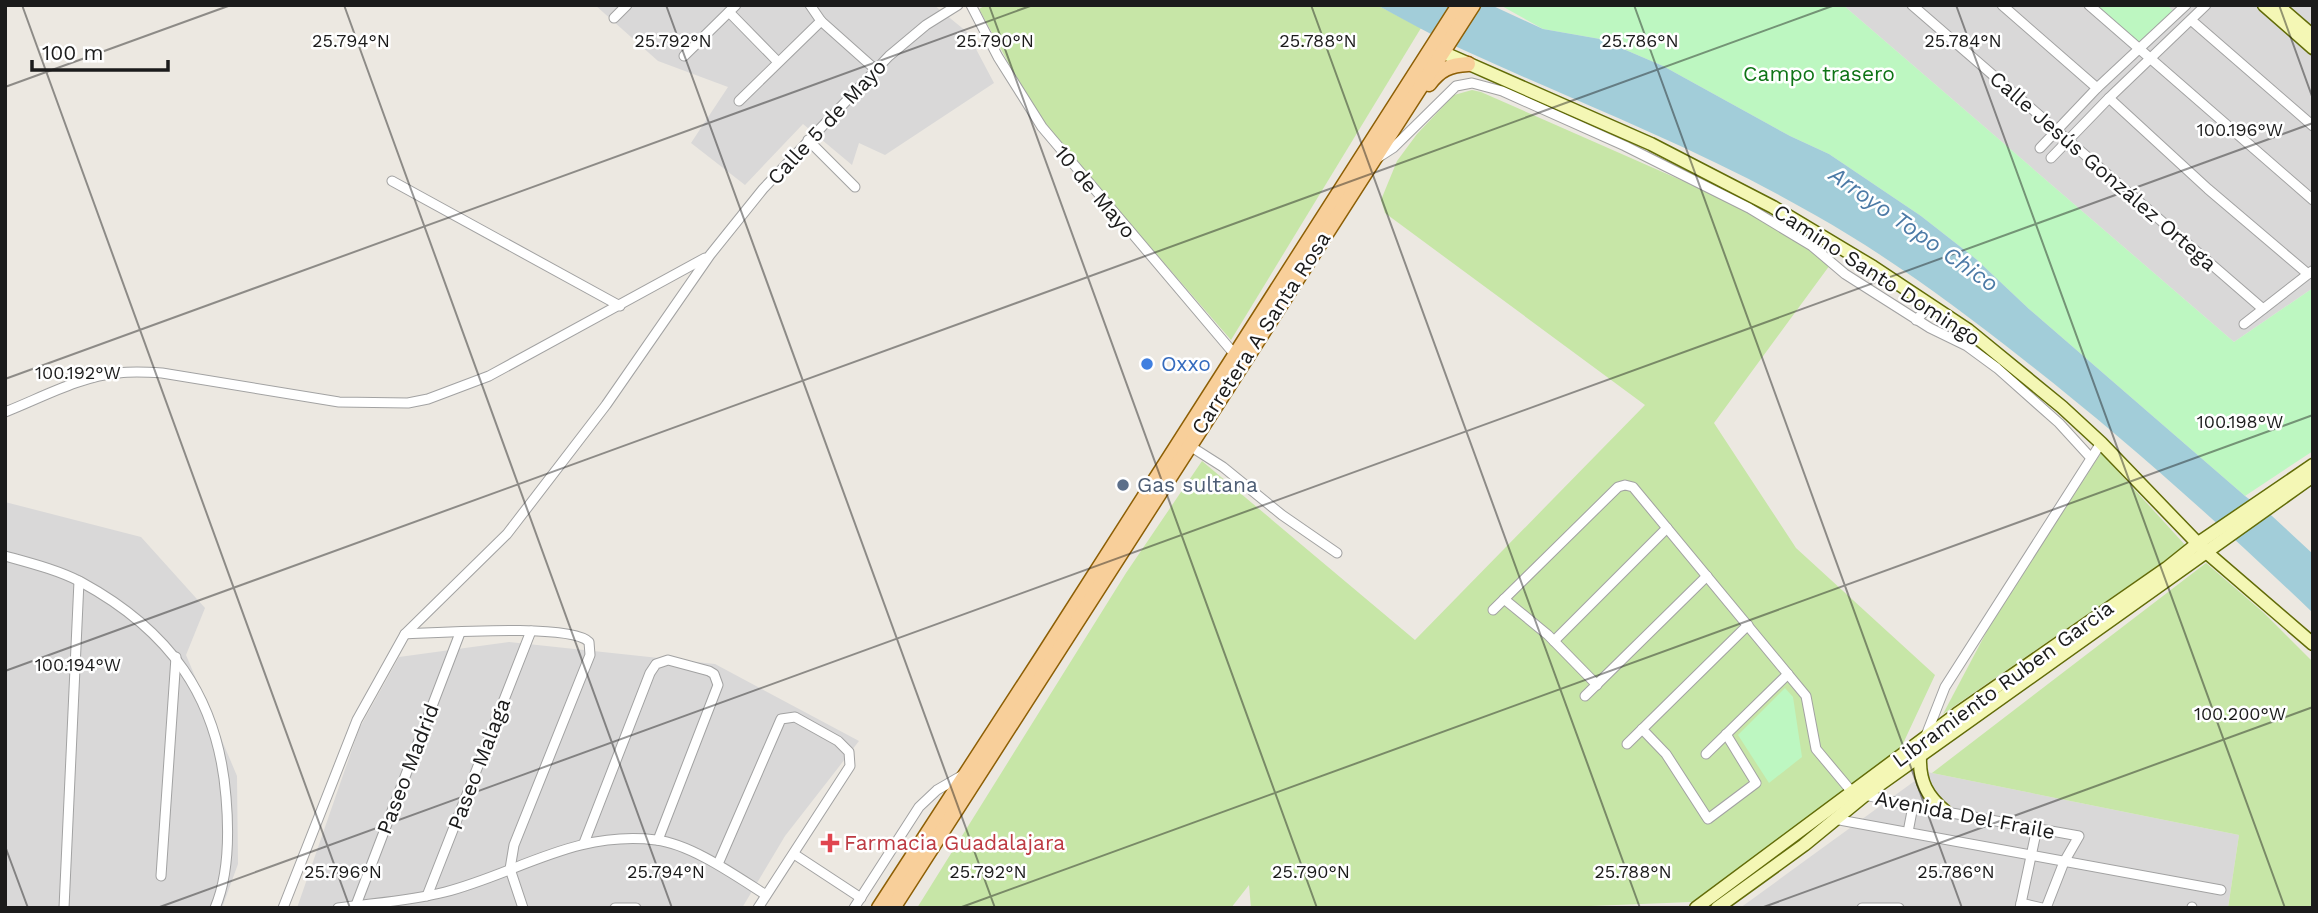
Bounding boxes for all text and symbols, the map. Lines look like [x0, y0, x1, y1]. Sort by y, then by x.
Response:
scale bar [32, 28, 168, 72]
text: 25.794°N [312, 30, 390, 51]
text: 25.792°N [634, 30, 712, 51]
text: 25.790°N [956, 30, 1034, 51]
text: 25.788°N [1279, 30, 1357, 51]
text: 25.786°N [1601, 30, 1679, 51]
text: 25.784°N [1924, 30, 2002, 51]
text: 100 m [42, 40, 104, 65]
street label: Calle 5 de Mayo [762, 54, 891, 190]
park label: Campo trasero [1743, 61, 1895, 86]
street label: Calle Jesús González Ortega [1985, 65, 2222, 276]
text: 100.196°W [2197, 119, 2283, 140]
street label: 10 de Mayo [1049, 140, 1141, 243]
water label: Arroyo Topo Chico [1823, 160, 2003, 298]
street label: Camino Santo Domingo [1769, 198, 1985, 351]
street label: Carretera A Santa Rosa [1186, 227, 1336, 439]
place label: Oxxo [1161, 351, 1211, 376]
marker: Oxxo [1139, 356, 1155, 372]
text: 100.192°W [35, 362, 121, 383]
text: 100.198°W [2197, 411, 2283, 432]
place label: Gas sultana [1137, 472, 1258, 497]
marker: Gas sultana [1115, 477, 1131, 493]
street label: Libramiento Ruben Garcia [1887, 595, 2118, 772]
text: 100.194°W [35, 654, 121, 675]
street label: Paseo Malaga [442, 694, 515, 833]
street label: Paseo Madrid [371, 700, 444, 838]
text: 100.200°W [2194, 703, 2286, 724]
street label: Avenida Del Fraile [1873, 785, 2057, 844]
place label: Farmacia Guadalajara [844, 830, 1065, 855]
marker: Farmacia Guadalajara [822, 835, 838, 851]
text: 25.796°N [304, 861, 382, 882]
text: 25.794°N [627, 861, 705, 882]
text: 25.792°N [949, 861, 1027, 882]
text: 25.790°N [1272, 861, 1350, 882]
text: 25.788°N [1594, 861, 1672, 882]
text: 25.786°N [1917, 861, 1995, 882]

